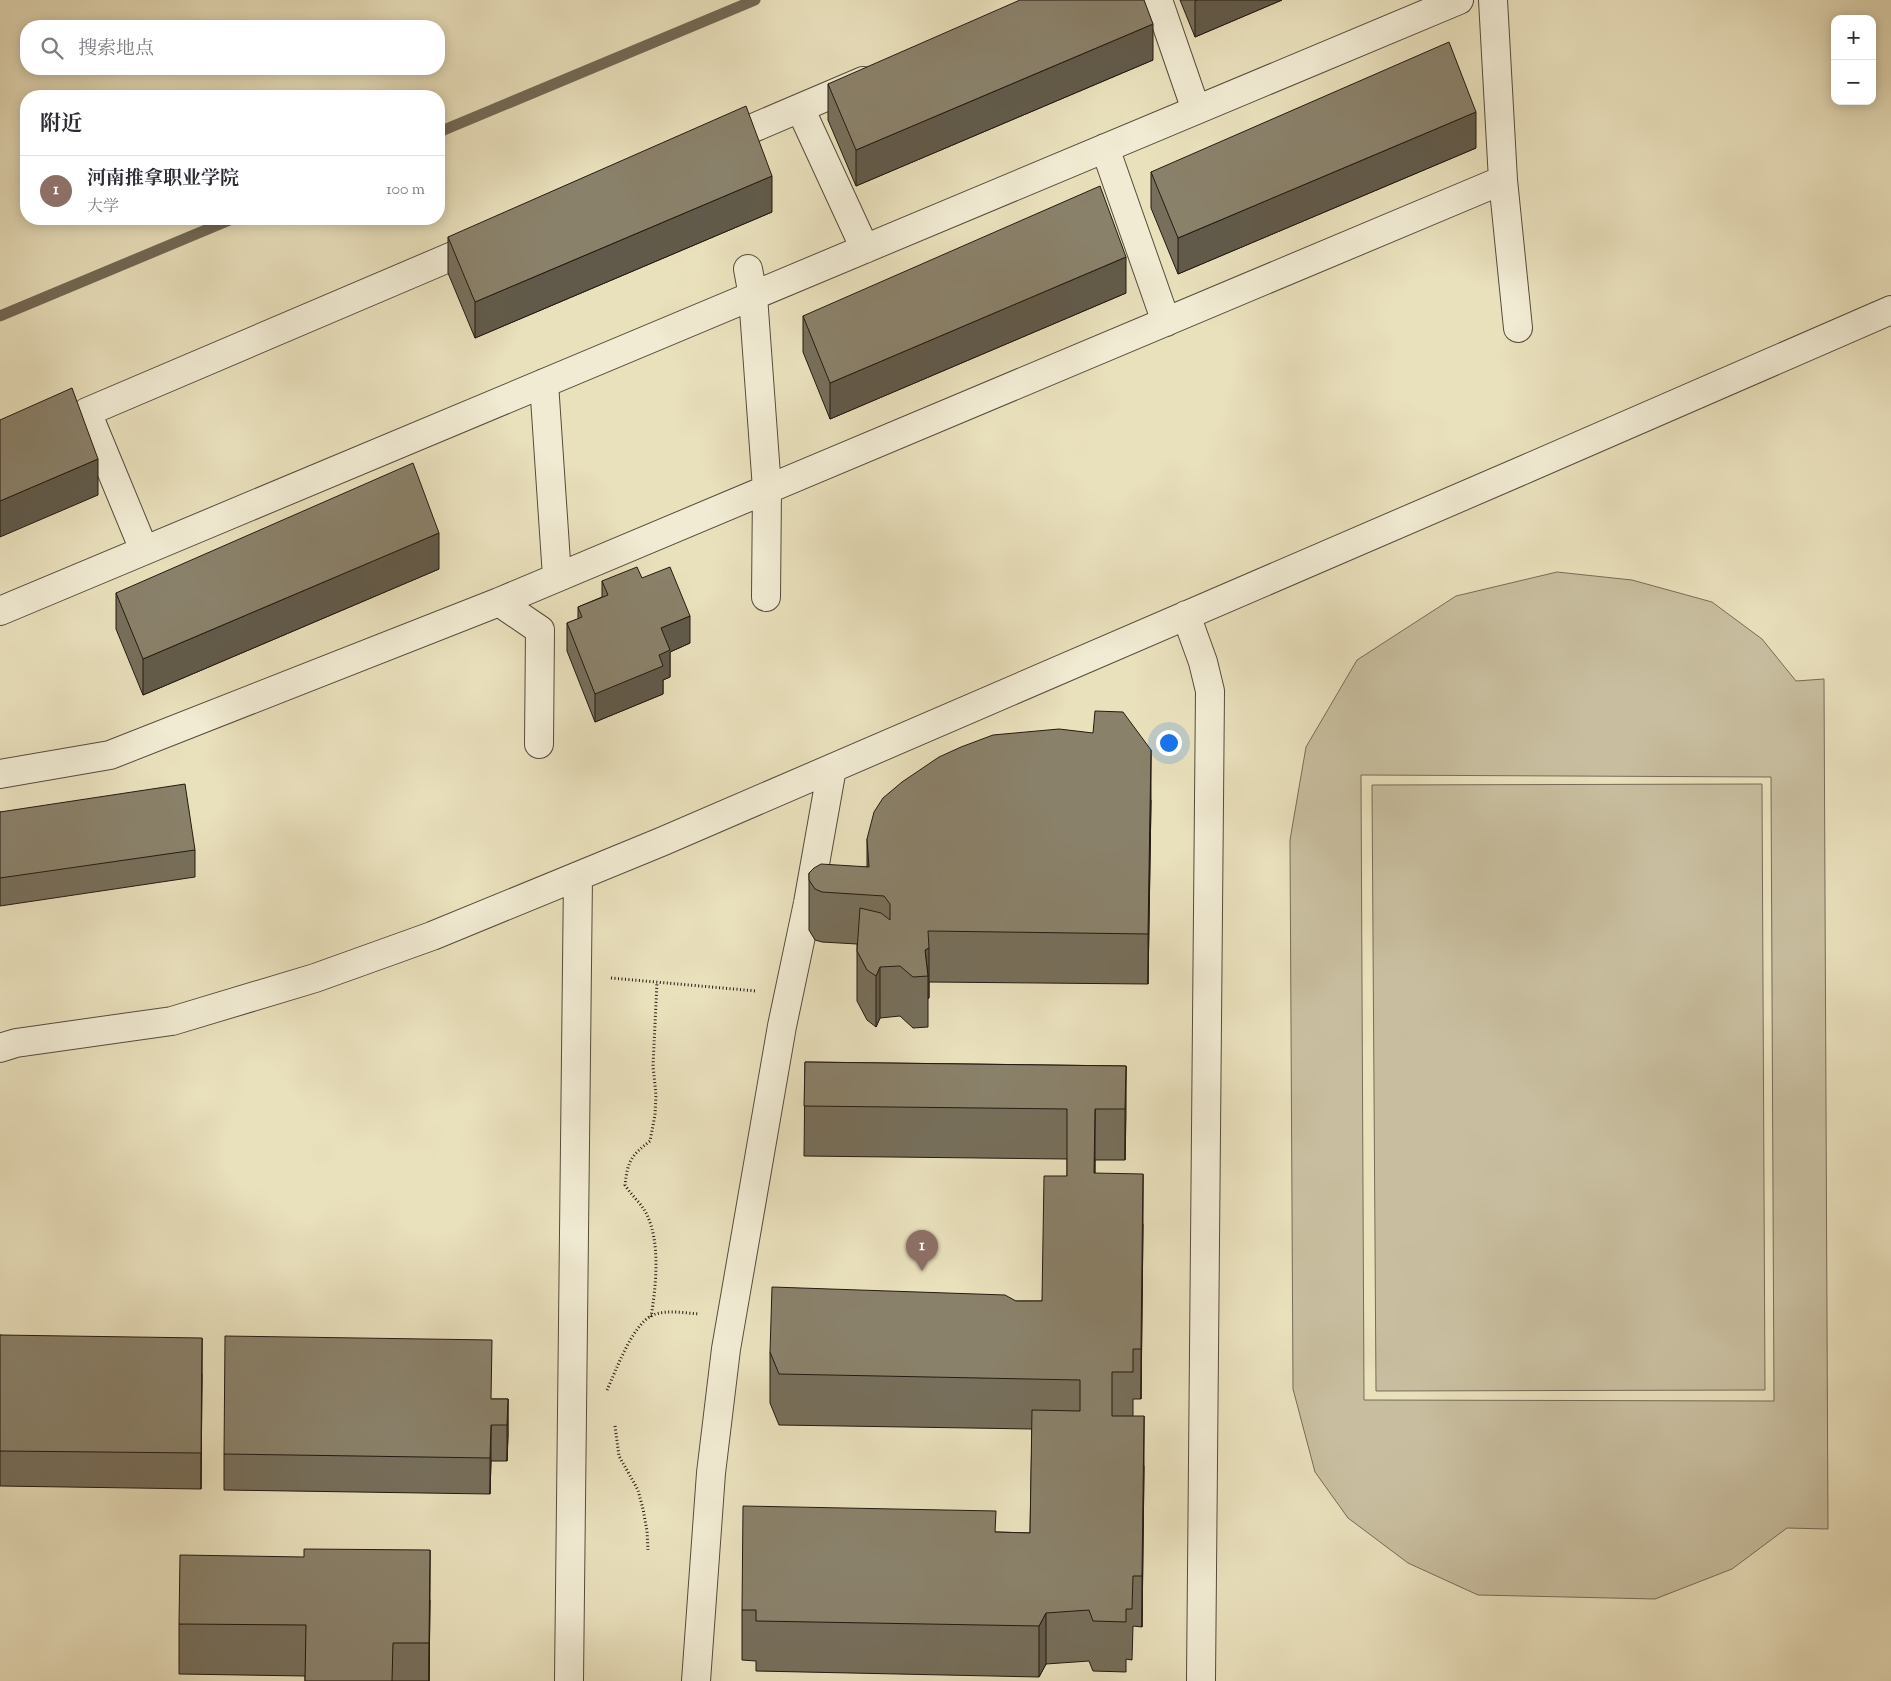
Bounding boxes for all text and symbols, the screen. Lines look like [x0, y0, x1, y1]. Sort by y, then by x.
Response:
map controls [1831, 15, 1876, 105]
button: + [1831, 15, 1876, 60]
search box [20, 20, 445, 75]
icon: search [38, 34, 66, 62]
text: 搜索地点 [78, 36, 154, 63]
button: − [1831, 60, 1876, 105]
text: 附近 [40, 110, 82, 140]
text: 河南推拿职业学院 [87, 166, 239, 193]
text: 1 [53, 179, 59, 202]
text: 100 m [386, 179, 425, 202]
text: 大学 [87, 196, 119, 219]
your location [1156, 730, 1182, 756]
pin: 1 [906, 1230, 938, 1271]

